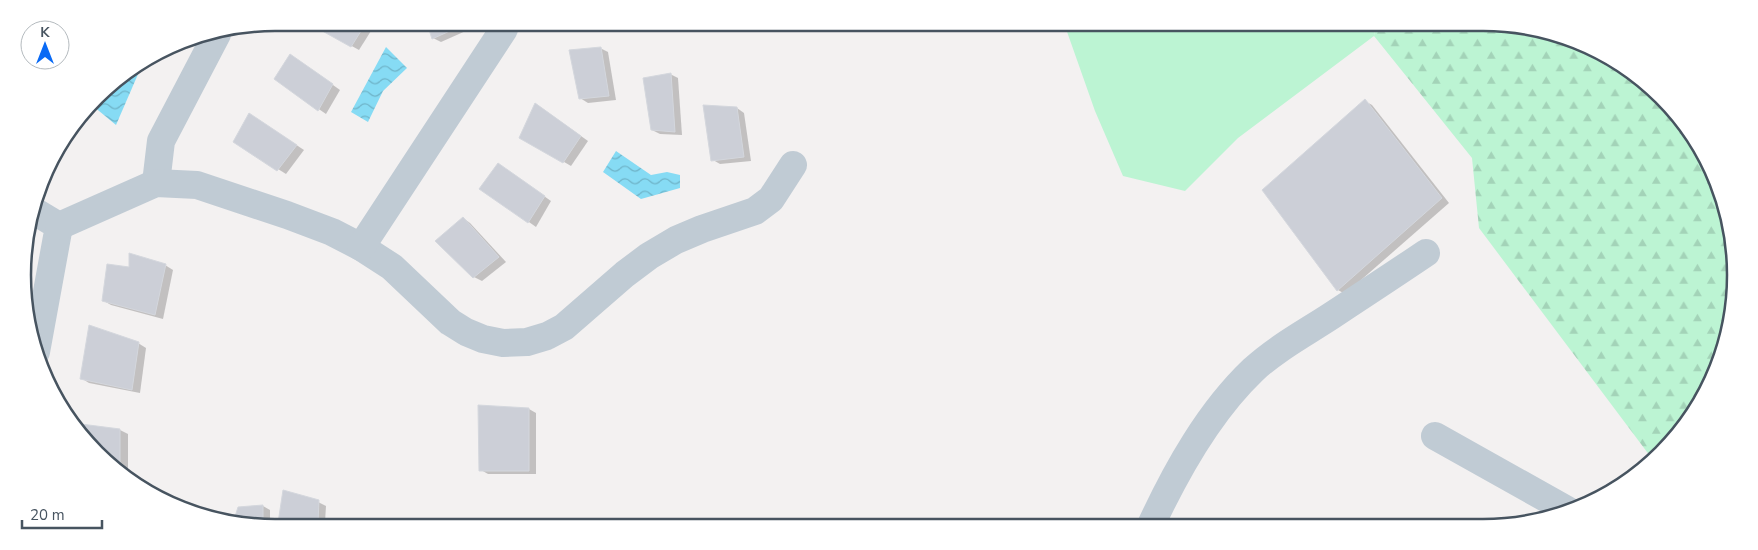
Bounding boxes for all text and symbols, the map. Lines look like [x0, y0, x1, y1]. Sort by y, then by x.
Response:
north arrow [20, 20, 70, 70]
text: K [40, 23, 50, 42]
scale bar [22, 498, 102, 530]
text: 20 m [30, 505, 65, 525]

